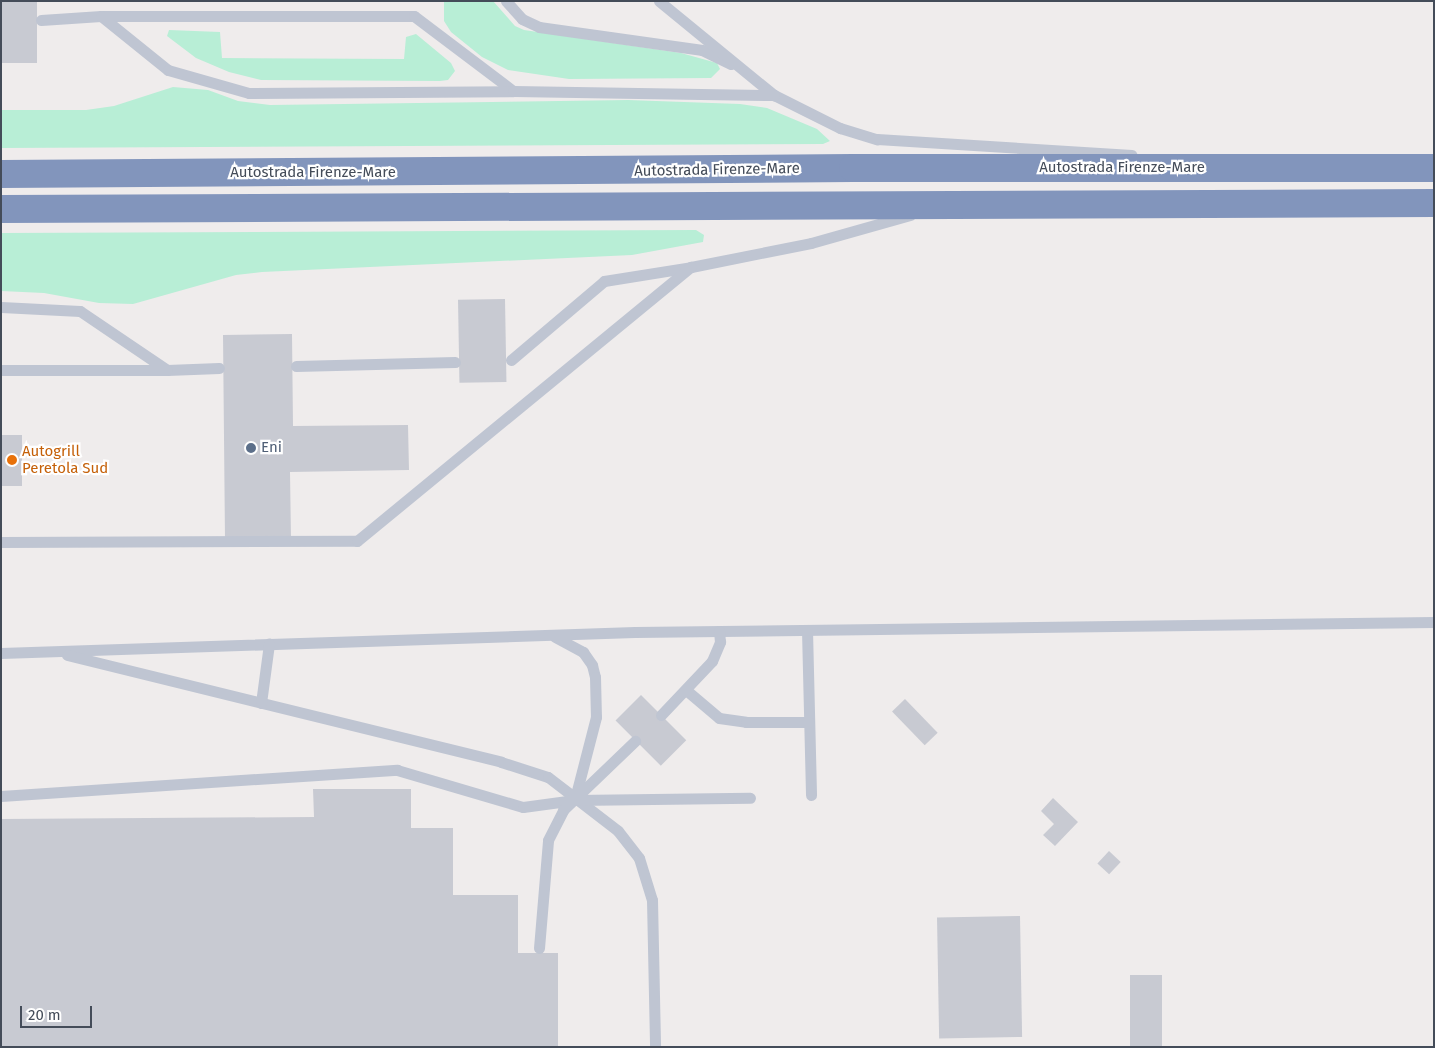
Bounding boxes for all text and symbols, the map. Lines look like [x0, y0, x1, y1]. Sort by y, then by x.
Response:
street label: Autostrada Firenze-Mare [1039, 159, 1205, 177]
street label: Autostrada Firenze-Mare [634, 160, 800, 180]
street label: Autostrada Firenze-Mare [230, 164, 396, 182]
place label: Eni [261, 439, 282, 457]
place label: Autogrill Peretola Sud [22, 442, 108, 477]
marker: Eni [245, 442, 257, 454]
marker: Autogrill Peretola Sud [6, 454, 18, 466]
scale bar [22, 996, 95, 1028]
text: 20 m [28, 1006, 61, 1024]

